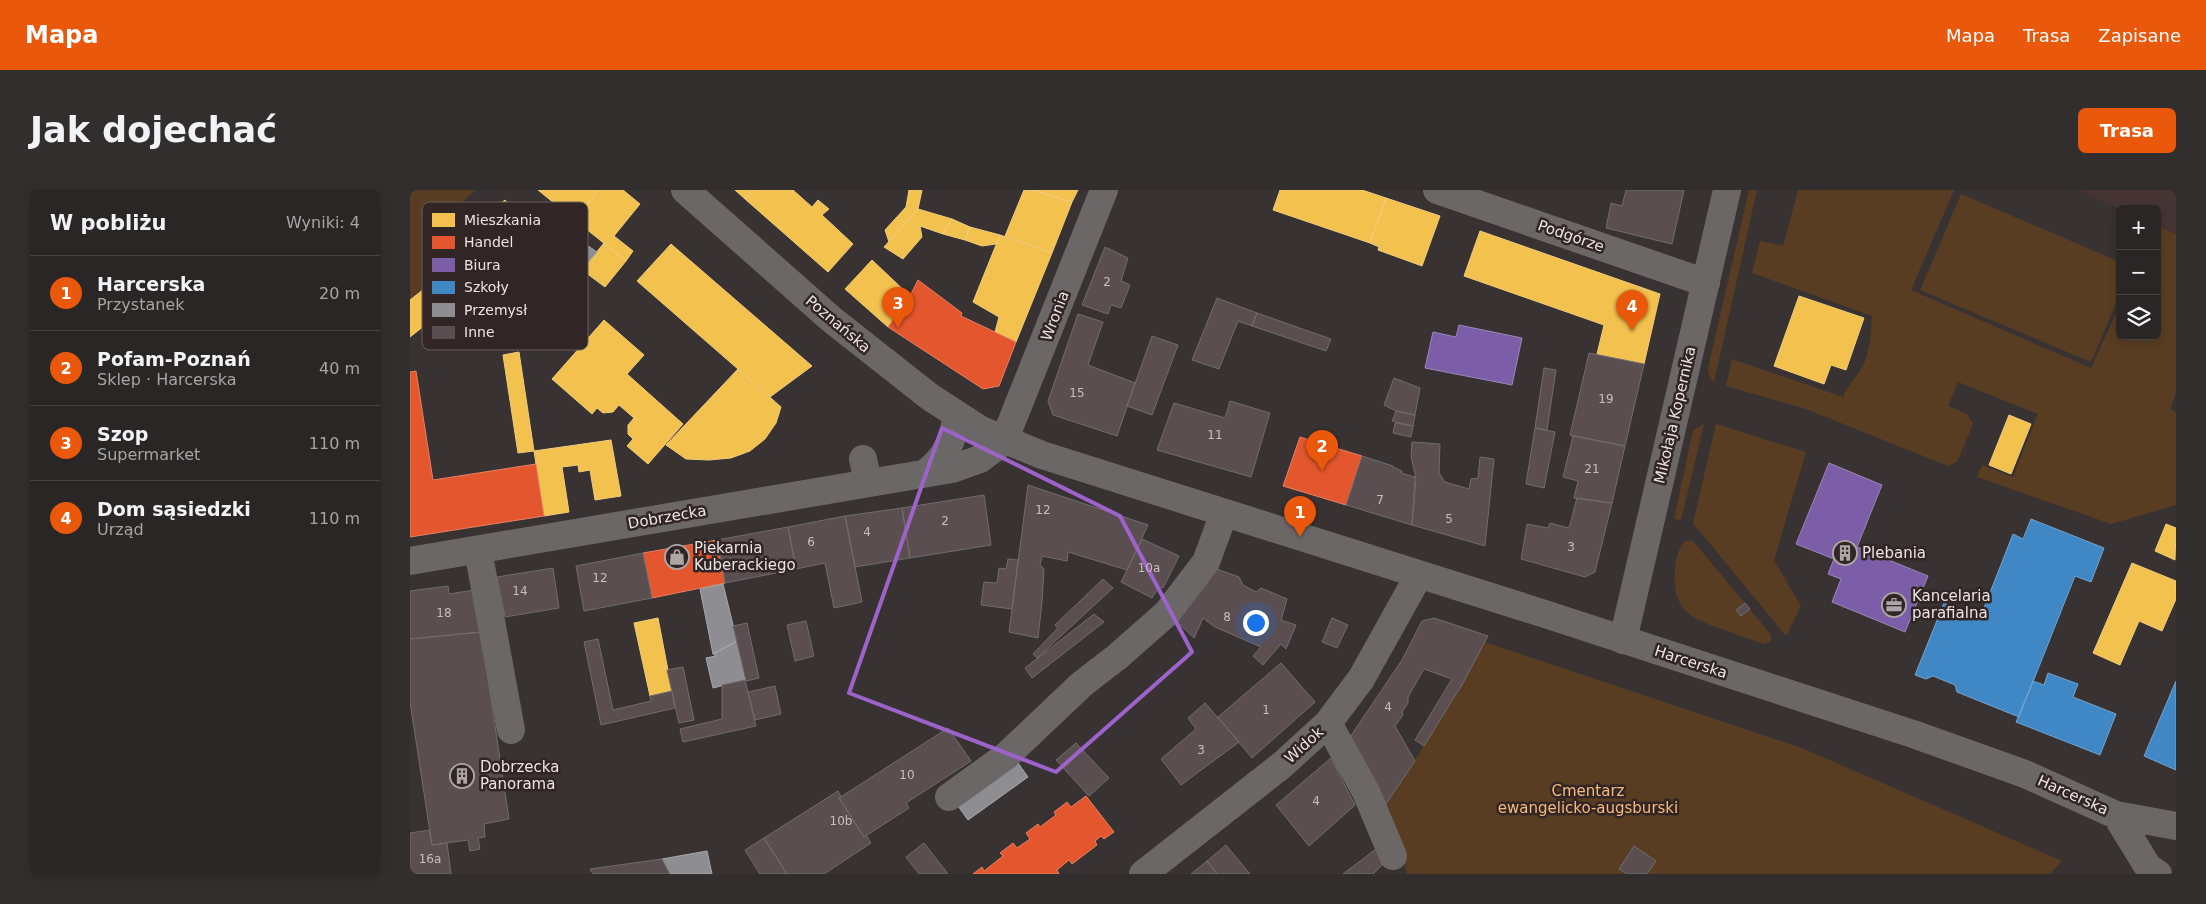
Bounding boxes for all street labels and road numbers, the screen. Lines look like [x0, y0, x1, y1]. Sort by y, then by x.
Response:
street label: Podgórze [1535, 216, 1607, 256]
street label: Wronia [1037, 288, 1073, 344]
street label: Poznańska [802, 292, 874, 356]
street label: Mikołaja Kopernika [1650, 345, 1700, 485]
street label: Dobrzecka [626, 501, 708, 533]
street label: Harcerska [1652, 642, 1730, 682]
street label: Widok [1281, 723, 1327, 767]
street label: Harcerska [2035, 771, 2111, 819]

